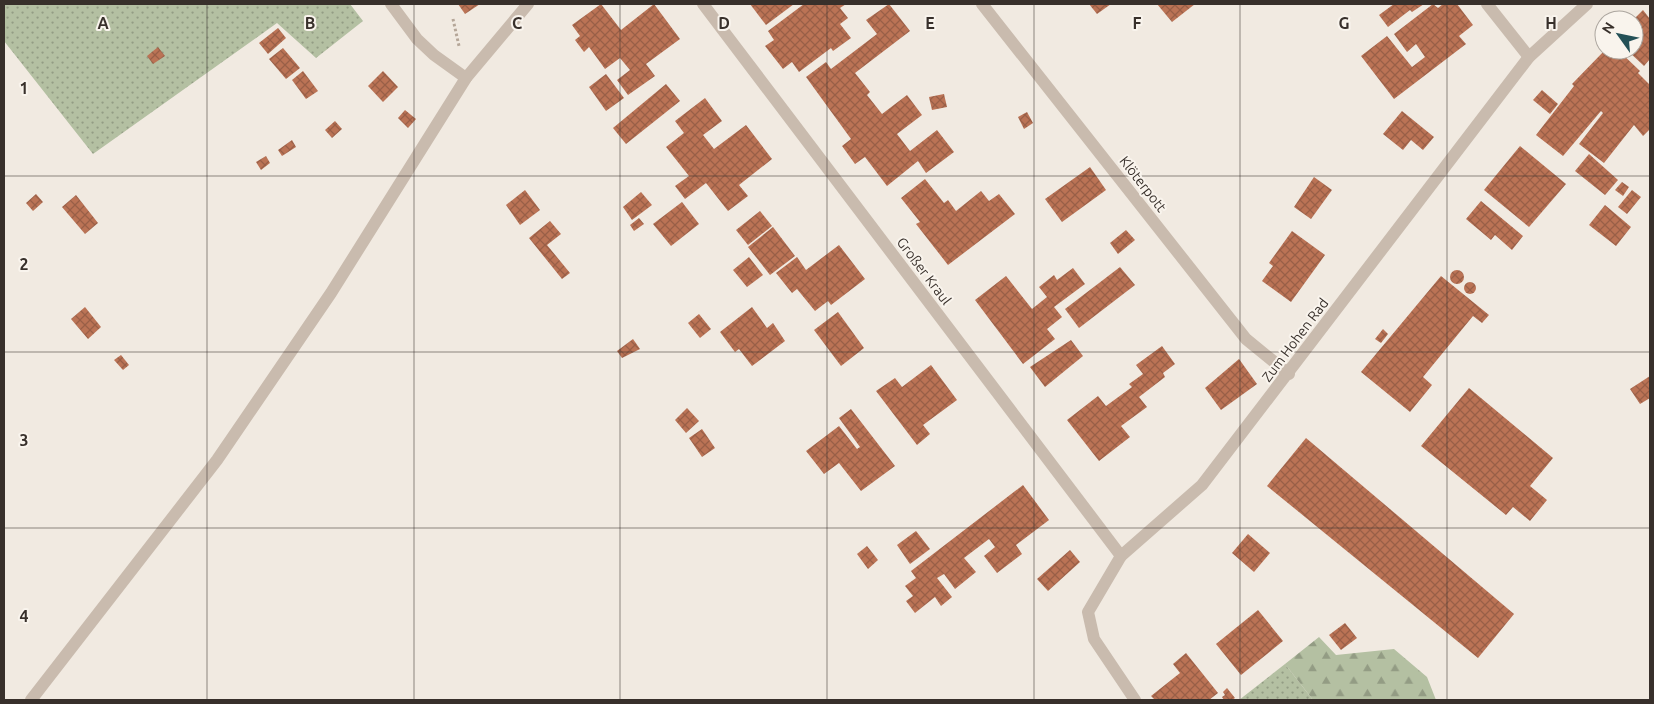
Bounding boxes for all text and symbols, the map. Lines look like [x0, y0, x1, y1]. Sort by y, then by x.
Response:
north arrow [1594, 10, 1644, 60]
text: A [97, 14, 109, 32]
text: B [305, 14, 315, 32]
text: C [512, 14, 522, 32]
text: D [718, 14, 730, 32]
text: E [925, 14, 935, 32]
text: F [1133, 14, 1142, 32]
text: G [1338, 14, 1350, 32]
text: H [1545, 14, 1557, 32]
text: N [1599, 19, 1618, 37]
text: 1 [19, 79, 29, 97]
street label: Klöterpott [1116, 153, 1170, 215]
street label: Großer Kraul [894, 234, 955, 308]
text: 2 [19, 255, 29, 273]
street label: Zum Hohen Rad [1259, 295, 1331, 385]
text: 3 [19, 431, 29, 449]
text: 4 [19, 607, 29, 625]

